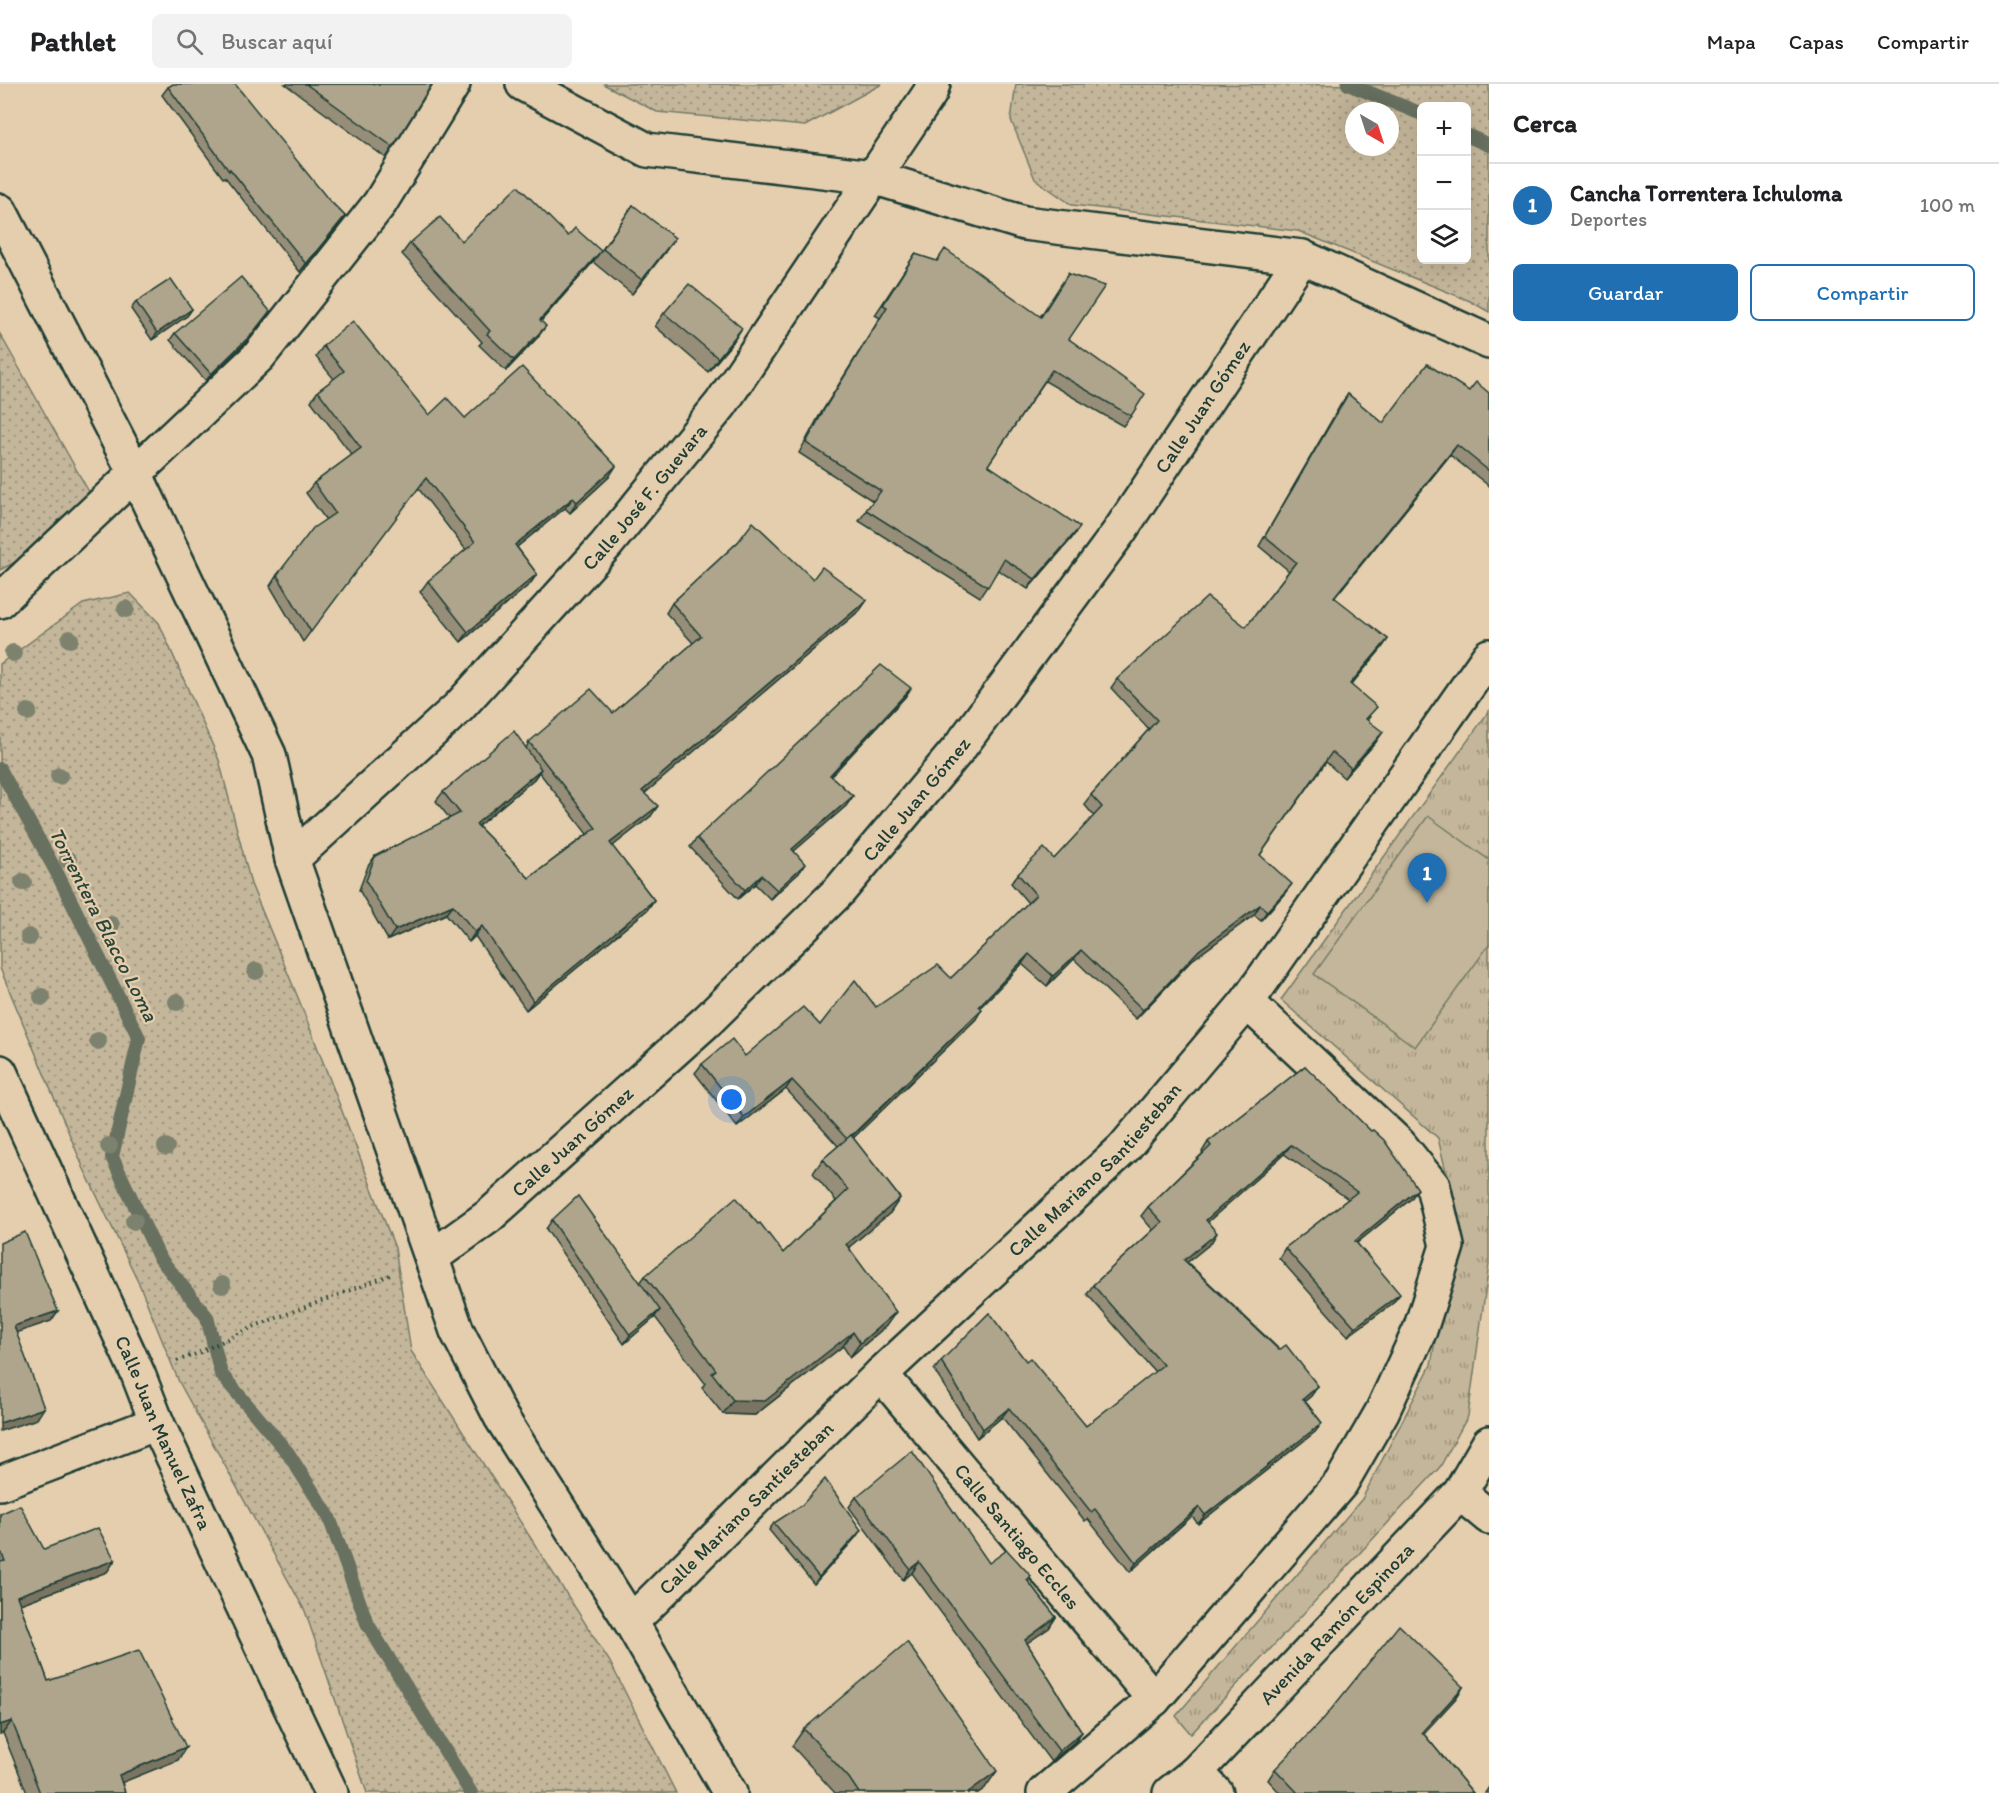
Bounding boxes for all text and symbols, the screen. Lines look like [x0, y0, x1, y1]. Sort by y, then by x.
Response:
search box [152, 14, 572, 68]
text: Pathlet [30, 24, 116, 58]
icon: search [173, 25, 206, 58]
text: Buscar aquí [221, 28, 332, 55]
text: Mapa [1707, 29, 1756, 54]
text: Capas [1789, 29, 1844, 54]
text: Compartir [1877, 29, 1969, 54]
north arrow [1345, 102, 1399, 156]
map controls [1417, 102, 1471, 264]
button: + [1417, 102, 1471, 156]
text: Cerca [1513, 107, 1577, 139]
button: − [1417, 156, 1471, 210]
text: Cancha Torrentera Ichuloma [1570, 180, 1842, 207]
text: 1 [1528, 193, 1537, 217]
text: 100 m [1920, 193, 1975, 217]
text: Deportes [1570, 207, 1647, 231]
button: layers [1417, 210, 1471, 264]
button: Guardar [1513, 264, 1738, 321]
button: Compartir [1750, 264, 1975, 321]
street label: Calle Juan Gómez [1150, 336, 1255, 478]
street label: Calle José F. Guevara [577, 419, 712, 575]
street label: Calle Juan Gómez [857, 732, 975, 866]
water label: Torrentera Blacco Loma [44, 823, 164, 1026]
pin: 1 [1408, 854, 1446, 903]
street label: Calle Mariano Santiesteban [1003, 1077, 1186, 1262]
street label: Calle Juan Gómez [507, 1081, 638, 1202]
your location [717, 1085, 746, 1114]
street label: Calle Juan Manuel Zafra [110, 1332, 218, 1534]
street label: Calle Mariano Santiesteban [654, 1416, 838, 1600]
street label: Calle Santiago Eccles [949, 1459, 1085, 1614]
street label: Avenida Ramón Espinoza [1254, 1537, 1419, 1709]

